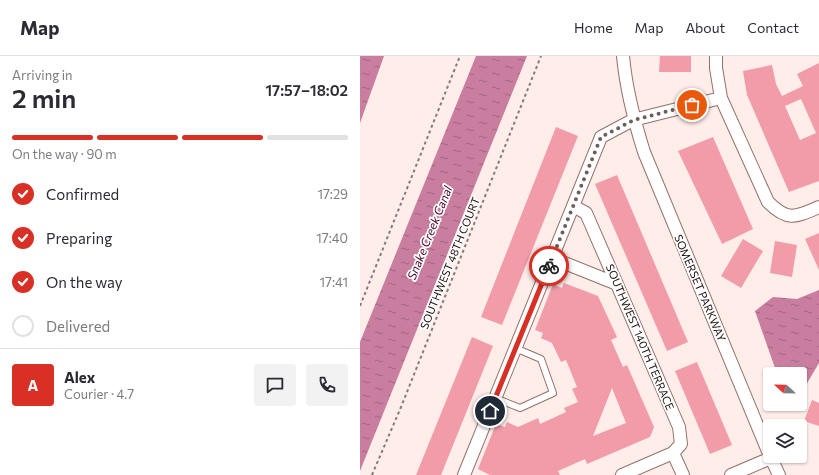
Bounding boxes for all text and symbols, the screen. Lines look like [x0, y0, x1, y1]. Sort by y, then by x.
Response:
text: Map [20, 16, 59, 39]
text: Home [574, 19, 613, 36]
text: Map [635, 19, 663, 36]
text: About [685, 19, 725, 36]
text: Contact [747, 19, 799, 36]
text: Arriving in [12, 67, 72, 83]
text: 17:57–18:02 [265, 81, 348, 99]
text: 2 min [12, 82, 76, 113]
pin [675, 88, 709, 122]
icon: bag [681, 94, 703, 116]
text: On the way · 90 m [12, 146, 117, 162]
icon: check [12, 183, 34, 205]
water label: Snake Creek Canal [404, 183, 455, 282]
text: Confirmed [46, 185, 119, 203]
text: 17:29 [317, 186, 348, 202]
street label: SOUTHWEST 48TH COURT [417, 195, 482, 331]
icon: check [12, 227, 34, 249]
text: Preparing [46, 229, 112, 247]
text: 17:40 [316, 230, 348, 246]
street label: SOMERSET PARKWAY [672, 232, 729, 343]
courier [529, 246, 569, 286]
icon: bike [538, 255, 560, 277]
street label: SOUTHWEST 140TH TERRACE [604, 262, 677, 412]
icon: check [12, 271, 34, 293]
text: On the way [46, 273, 123, 291]
text: 17:41 [320, 274, 348, 290]
text: Delivered [46, 317, 110, 335]
button: chat [254, 364, 296, 406]
button: phone [306, 364, 348, 406]
north arrow [763, 367, 807, 411]
map controls [763, 367, 807, 463]
text: Alex [64, 368, 95, 386]
text: A [28, 376, 38, 394]
text: Courier · 4.7 [64, 386, 134, 402]
pin [473, 394, 507, 428]
icon: home [479, 400, 501, 422]
button: layers [763, 419, 807, 463]

